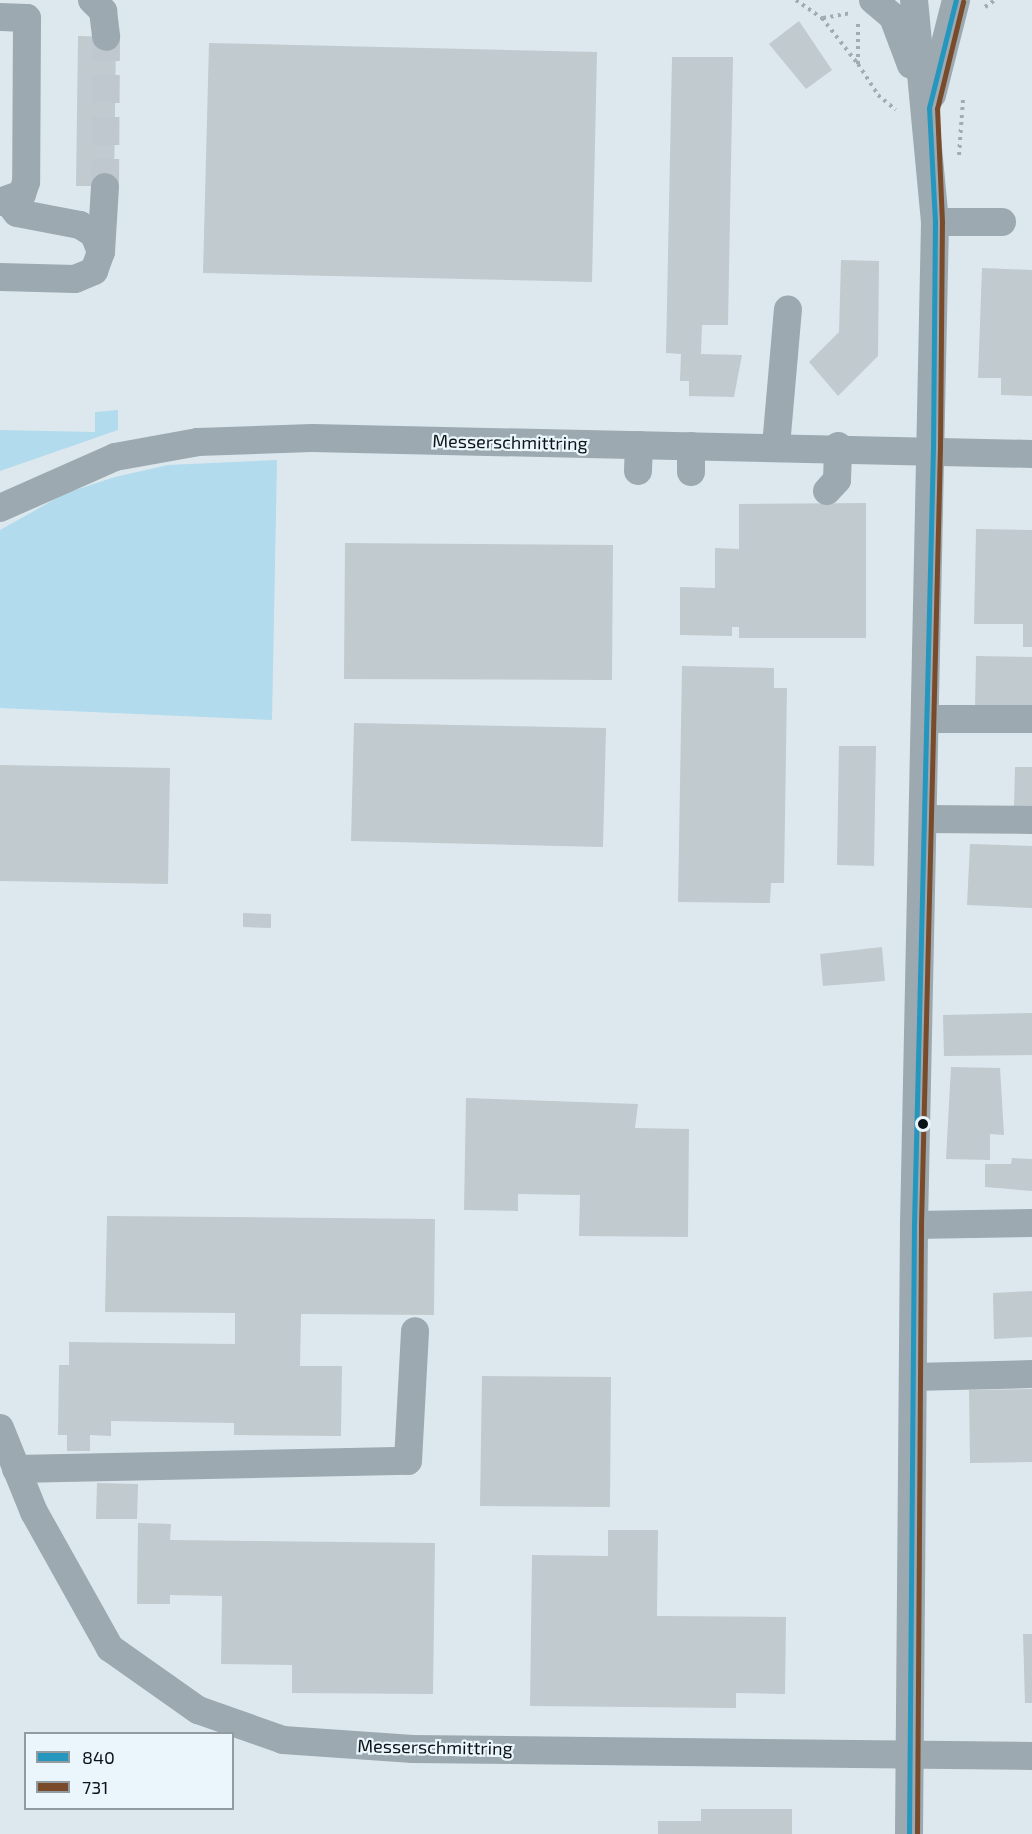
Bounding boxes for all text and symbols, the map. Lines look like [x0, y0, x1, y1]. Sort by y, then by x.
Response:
street label: Messerschmittring [432, 430, 588, 454]
unlabelled marker [917, 1118, 929, 1130]
legend [24, 1732, 234, 1810]
street label: Messerschmittring [357, 1735, 513, 1759]
text: 840 [82, 1746, 115, 1768]
text: 731 [82, 1776, 108, 1798]

